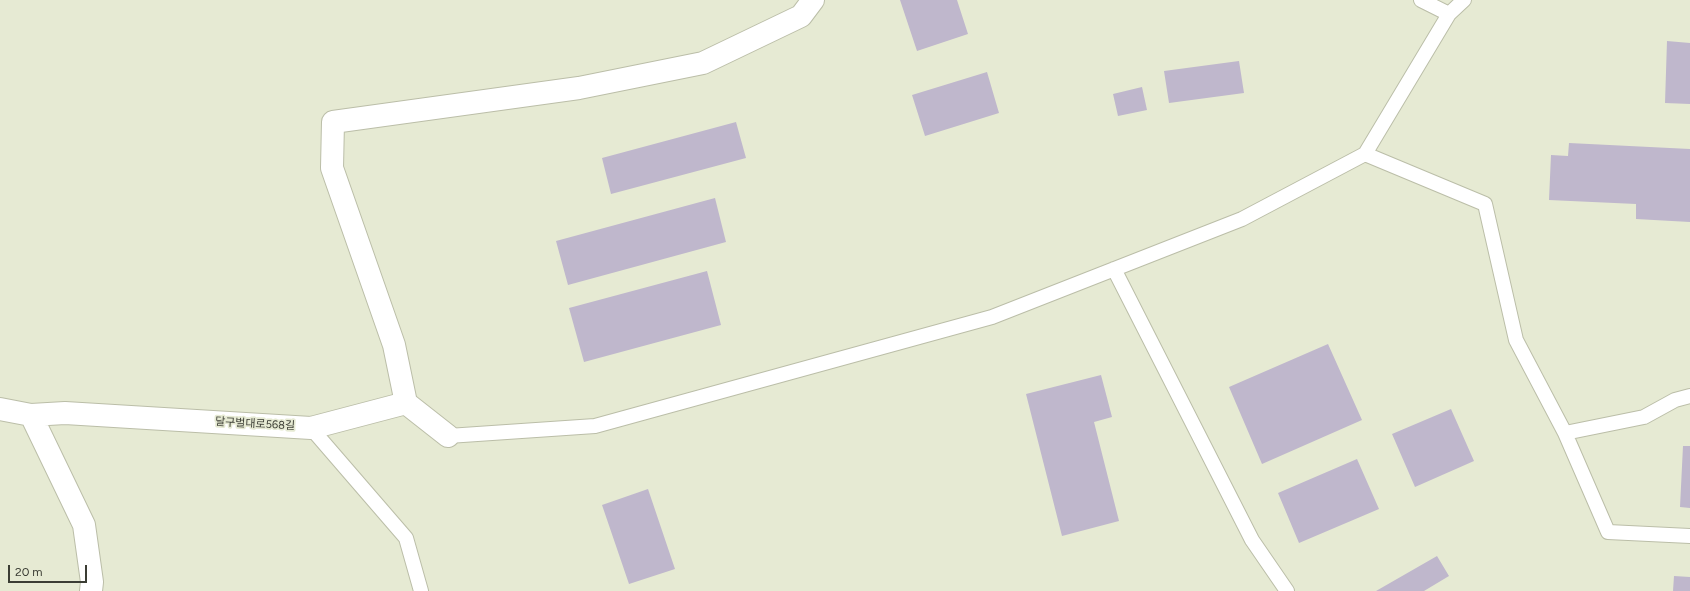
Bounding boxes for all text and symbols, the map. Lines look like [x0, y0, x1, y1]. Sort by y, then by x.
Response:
street label: 달구벌대로568길 [215, 415, 295, 433]
scale bar [10, 557, 89, 583]
text: 20 m [15, 565, 43, 579]

